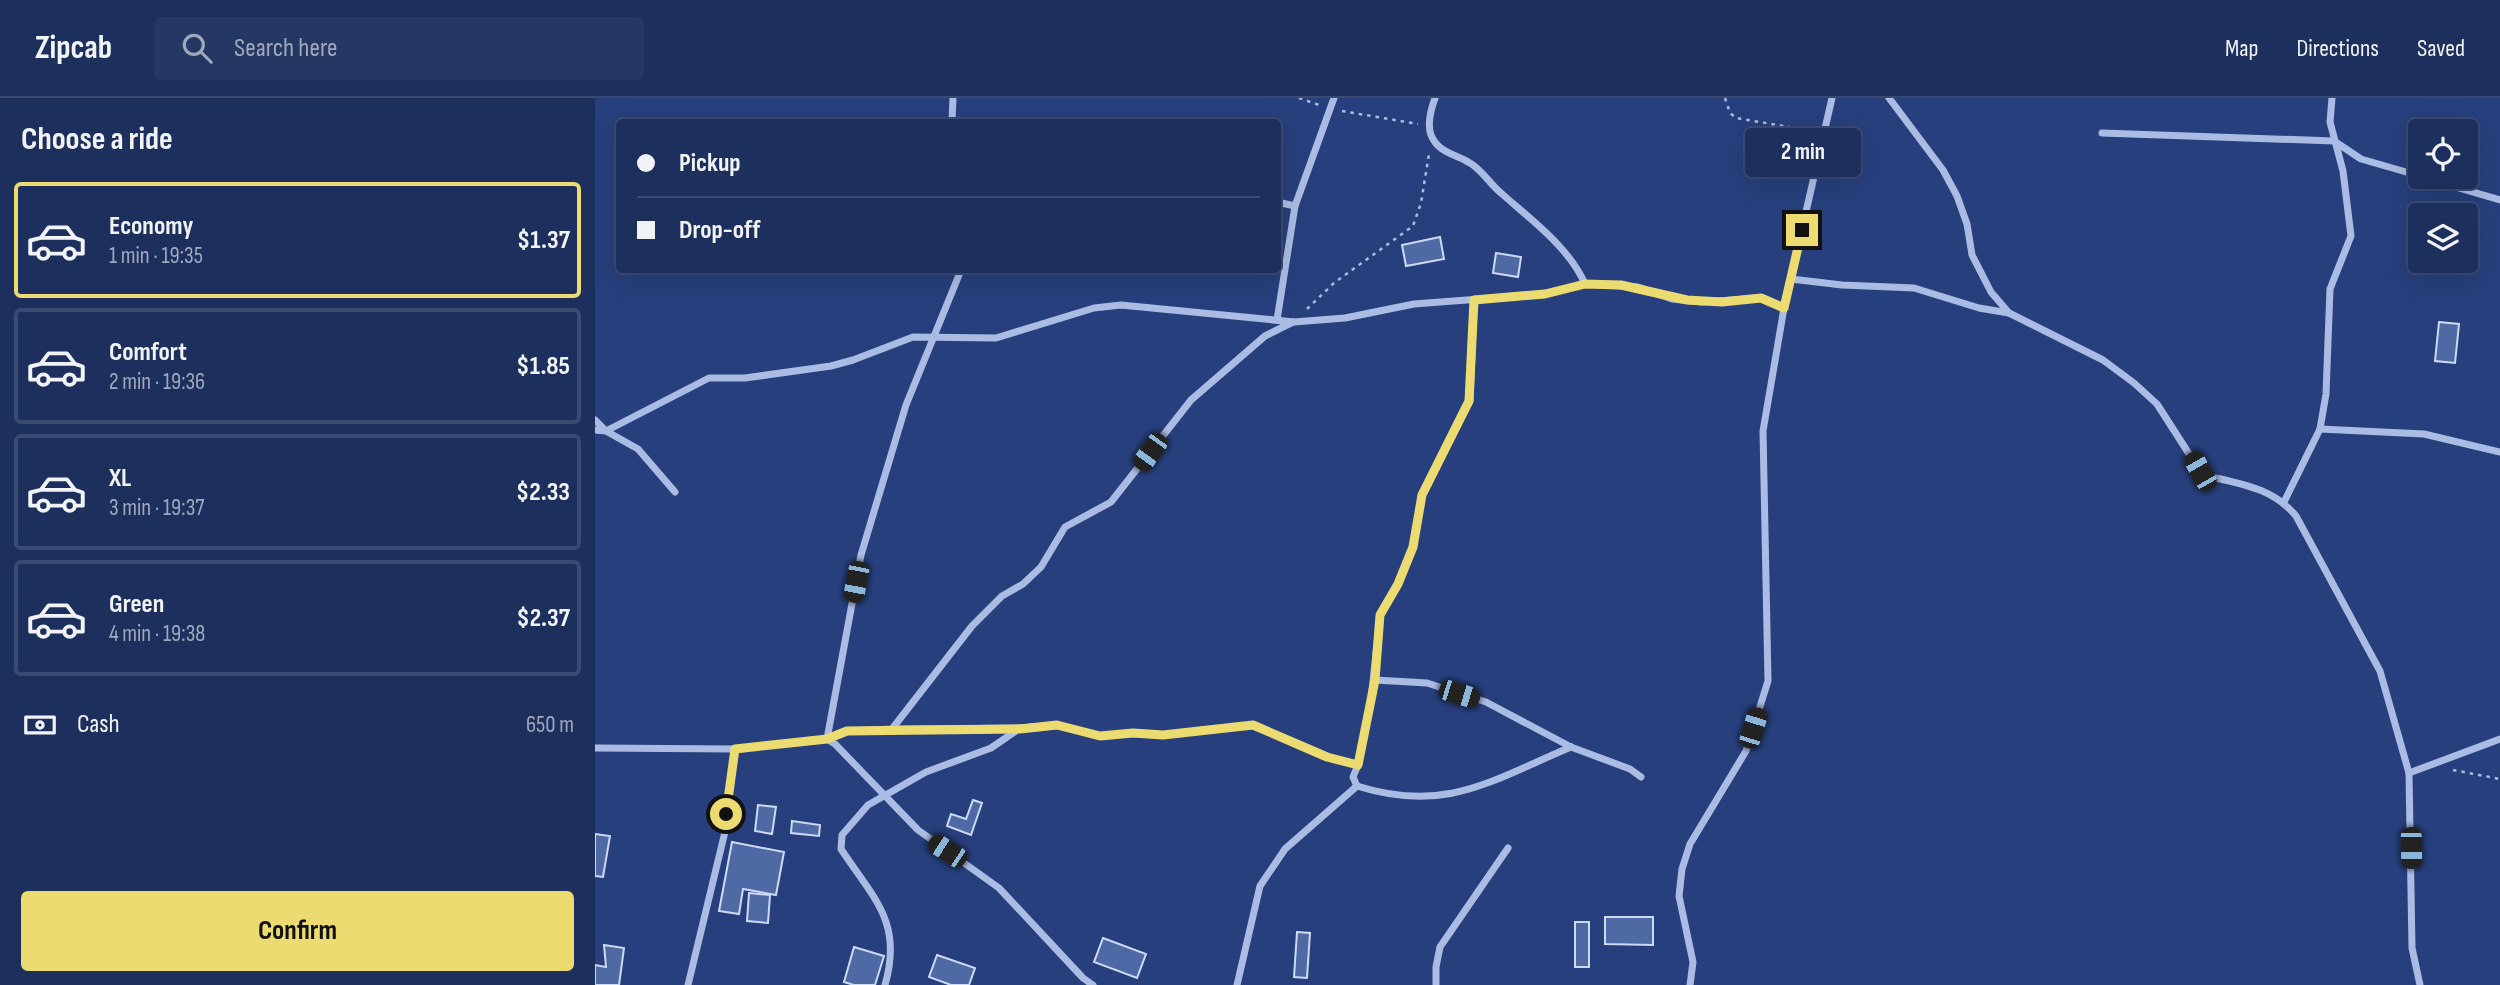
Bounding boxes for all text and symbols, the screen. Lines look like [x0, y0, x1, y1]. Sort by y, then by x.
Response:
search box [154, 17, 644, 80]
text: Zipcab [35, 28, 112, 68]
icon: search [178, 29, 216, 67]
text: Search here [234, 33, 337, 64]
text: Map [2225, 34, 2258, 63]
text: Directions [2296, 34, 2379, 63]
text: Saved [2417, 34, 2465, 63]
map controls [2408, 119, 2478, 273]
button: locate [2408, 119, 2478, 189]
text: Choose a ride [21, 120, 173, 159]
callout: 2 min [1744, 129, 1860, 178]
text: 2 min [1781, 138, 1825, 166]
text: Pickup [679, 148, 741, 179]
button: layers [2408, 203, 2478, 273]
icon: car [25, 209, 88, 272]
text: Economy [109, 211, 193, 242]
route end [1786, 214, 1818, 246]
text: Drop-off [679, 215, 760, 246]
text: $1.37 [517, 225, 570, 256]
text: 1 min · 19:35 [109, 242, 203, 270]
icon: car [25, 335, 88, 398]
text: Comfort [109, 337, 187, 368]
text: $1.85 [516, 351, 570, 382]
text: 2 min · 19:36 [109, 368, 205, 396]
car [1130, 429, 1171, 475]
car [2181, 448, 2220, 494]
icon: car [25, 461, 88, 524]
text: XL [109, 463, 131, 494]
text: $2.33 [516, 477, 570, 508]
text: 3 min · 19:37 [109, 494, 205, 522]
car [842, 559, 871, 605]
icon: car [25, 587, 88, 650]
text: Green [109, 589, 164, 620]
text: $2.37 [516, 603, 570, 634]
text: 4 min · 19:38 [109, 620, 205, 648]
car [1436, 678, 1483, 710]
car [1737, 705, 1770, 751]
icon: cash [21, 706, 59, 744]
text: Cash [77, 709, 120, 740]
text: 650 m [526, 711, 574, 739]
route start [710, 798, 742, 830]
car [2401, 827, 2422, 869]
car [924, 831, 971, 871]
button: Confirm [21, 891, 574, 971]

